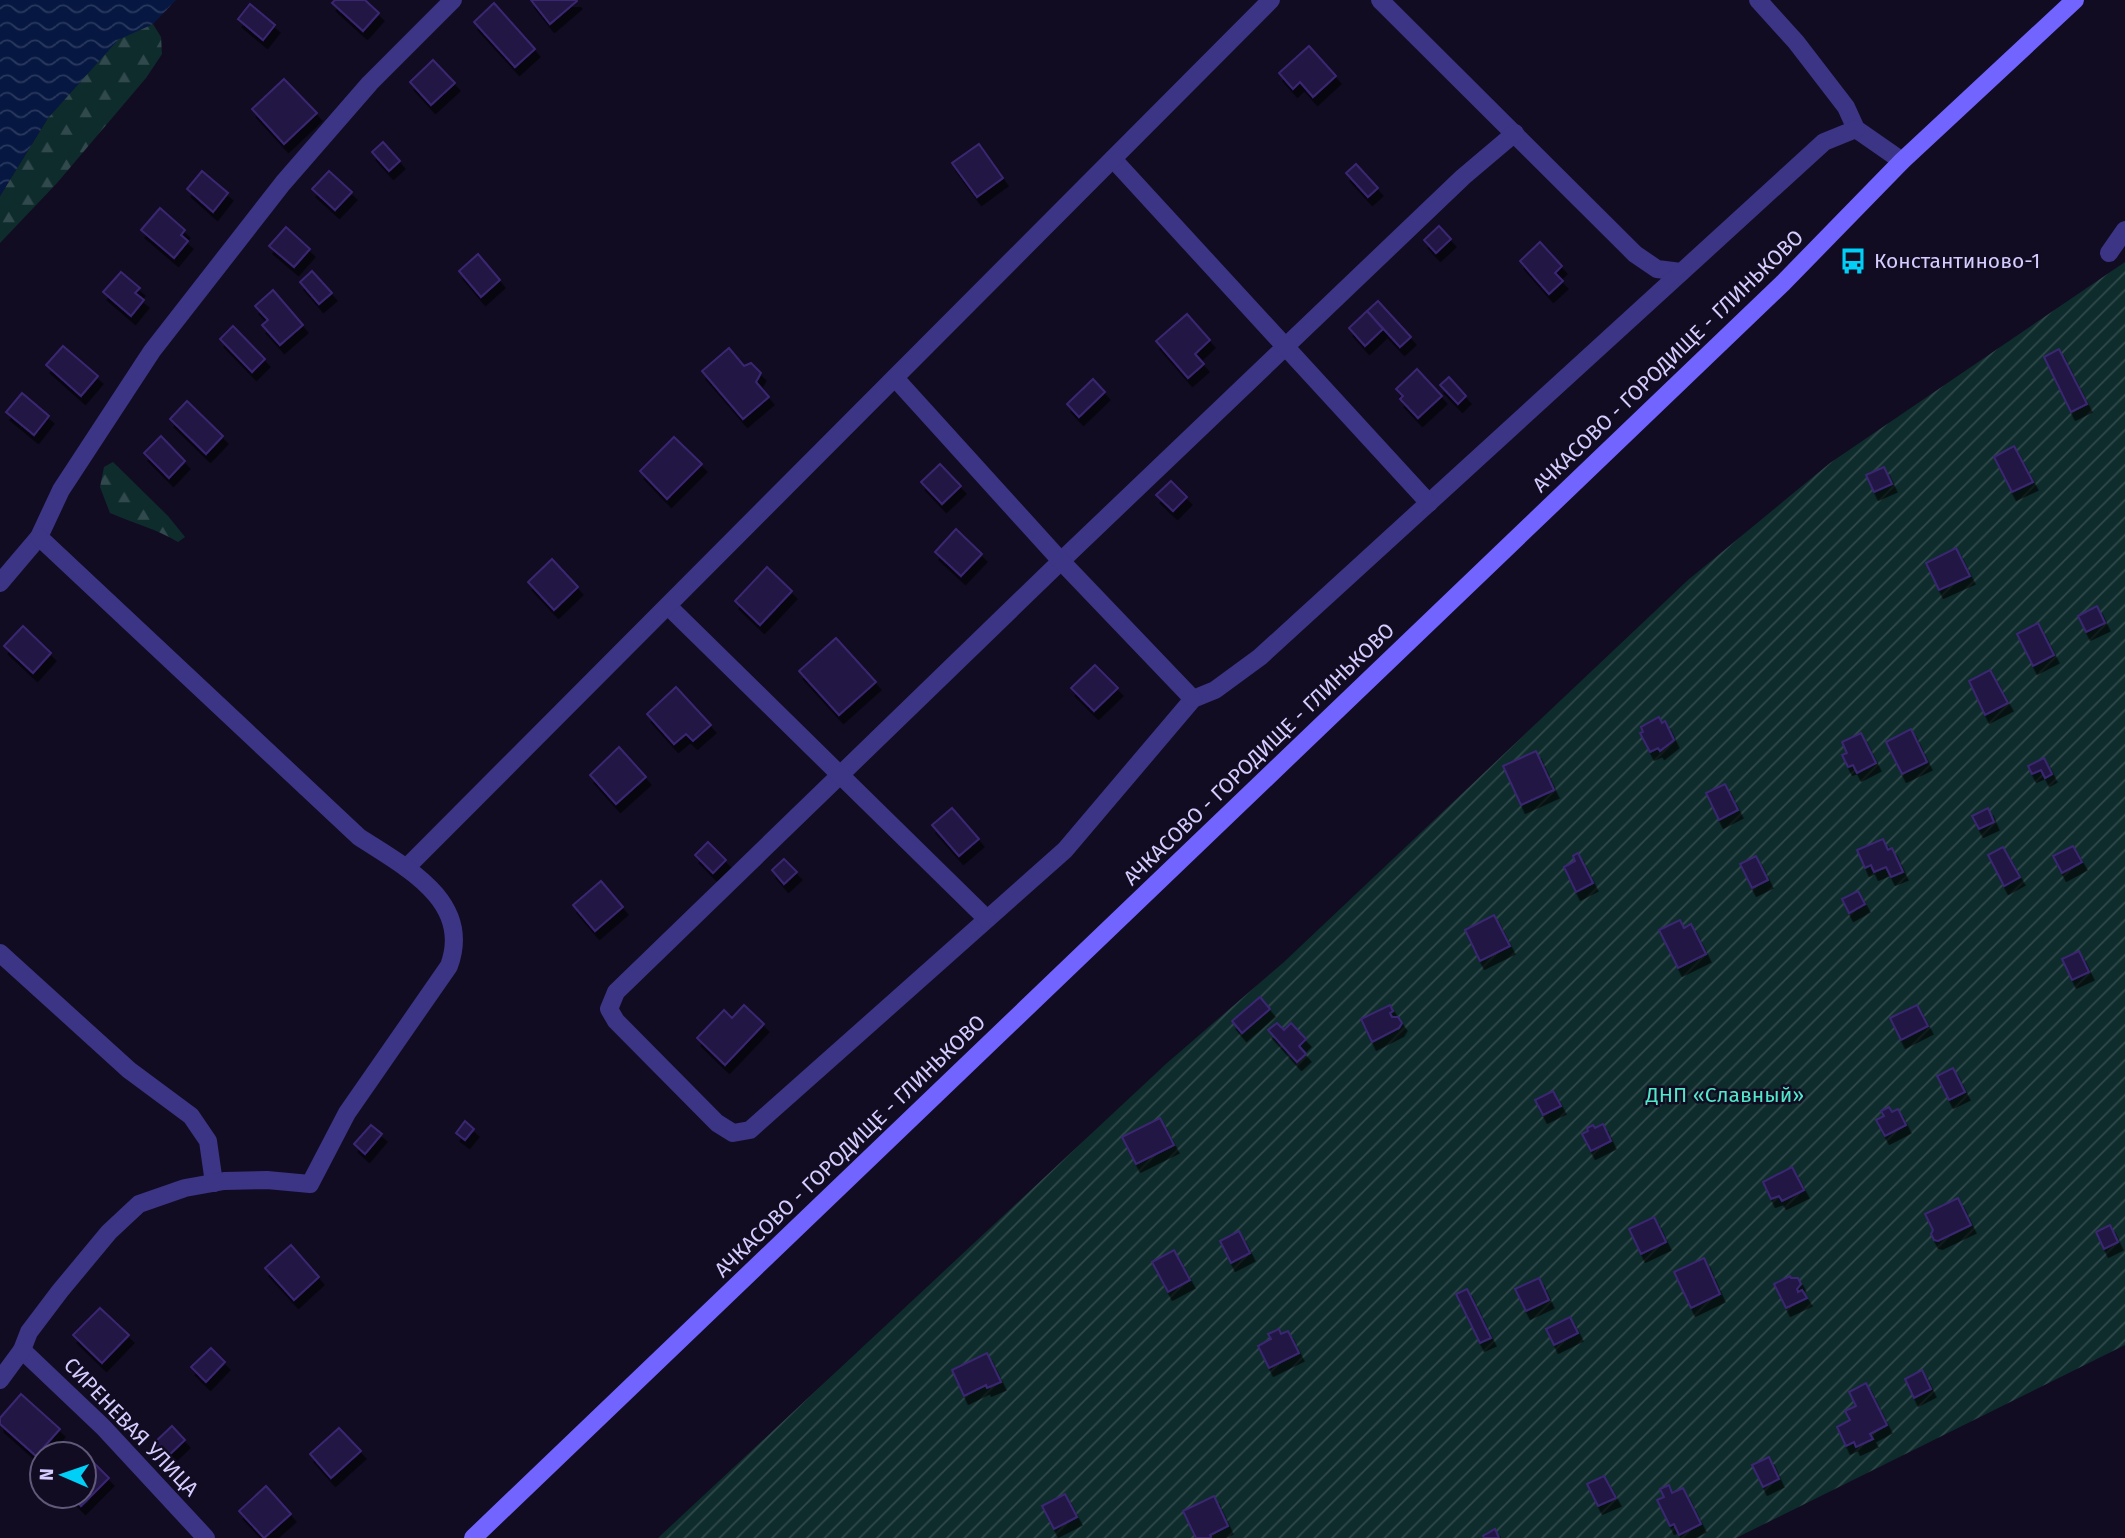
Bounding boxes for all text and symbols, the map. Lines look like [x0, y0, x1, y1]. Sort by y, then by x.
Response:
street label: АЧКАСОВО - ГОРОДИЩЕ - ГЛИНЬКОВО [1527, 224, 1809, 498]
bus stop icon: Константиново-1 [1838, 246, 1868, 276]
place label: Константиново-1 [1874, 248, 2040, 274]
street label: АЧКАСОВО - ГОРОДИЩЕ - ГЛИНЬКОВО [1118, 617, 1400, 891]
street label: АЧКАСОВО - ГОРОДИЩЕ - ГЛИНЬКОВО [709, 1009, 991, 1283]
park label: ДНП «Славный» [1645, 1082, 1804, 1108]
street label: СИРЕНЕВАЯ УЛИЦА [58, 1352, 204, 1502]
north arrow [28, 1440, 98, 1510]
text: N [35, 1468, 58, 1481]

